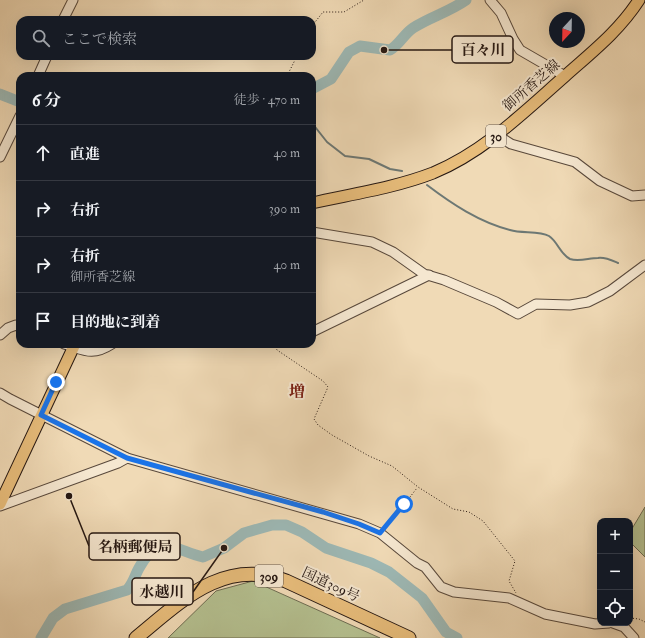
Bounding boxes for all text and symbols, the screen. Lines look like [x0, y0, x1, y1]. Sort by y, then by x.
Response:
north arrow [549, 12, 585, 48]
search box [16, 16, 316, 60]
icon: search [30, 27, 52, 49]
text: ここで検索 [62, 30, 137, 49]
callout: 百々川 [452, 36, 513, 63]
text: 百々川 [460, 41, 506, 60]
street label: 御所香芝線 [499, 56, 563, 115]
text: 6 分 [32, 90, 61, 111]
text: 徒歩 · 470 m [234, 92, 300, 108]
road number: 30 [486, 125, 506, 147]
icon: ahead [32, 142, 54, 164]
text: 直進 [70, 145, 100, 164]
text: 40 m [274, 145, 300, 161]
icon: right [32, 198, 54, 220]
text: 右折 [70, 201, 100, 220]
text: 390 m [269, 201, 300, 217]
text: 右折 [70, 247, 100, 266]
icon: right [32, 254, 54, 276]
text: 40 m [274, 257, 300, 273]
text: 御所香芝線 [70, 269, 135, 285]
icon: arrive [32, 310, 54, 332]
text: 目的地に到着 [70, 313, 160, 332]
route end [47, 373, 65, 391]
district label: 増 [289, 382, 305, 402]
route start [395, 495, 413, 513]
map controls [597, 518, 633, 626]
button: + [597, 518, 633, 554]
callout: 名柄郵便局 [89, 533, 180, 560]
text: 名柄郵便局 [97, 538, 173, 557]
button: − [597, 554, 633, 590]
street label: 国道309号 [299, 564, 362, 605]
road number: 309 [255, 565, 283, 587]
callout: 水越川 [132, 578, 193, 605]
text: 水越川 [139, 583, 185, 602]
button: locate [597, 590, 633, 626]

